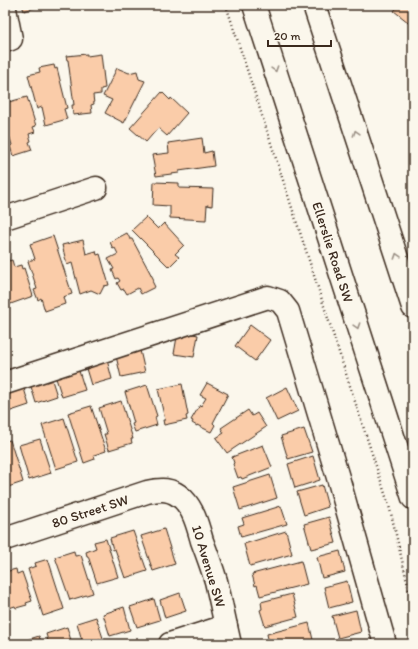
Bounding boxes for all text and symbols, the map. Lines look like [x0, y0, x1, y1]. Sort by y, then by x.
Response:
scale bar [268, 22, 331, 48]
text: 20 m [274, 29, 301, 43]
one-way arrow [270, 65, 279, 72]
one-way arrow [352, 129, 361, 136]
street label: Ellerslie Road SW [308, 200, 357, 305]
one-way arrow [393, 253, 401, 260]
one-way arrow [352, 322, 361, 329]
street label: 80 Street SW [50, 491, 131, 532]
street label: 10 Avenue SW [188, 523, 229, 609]

